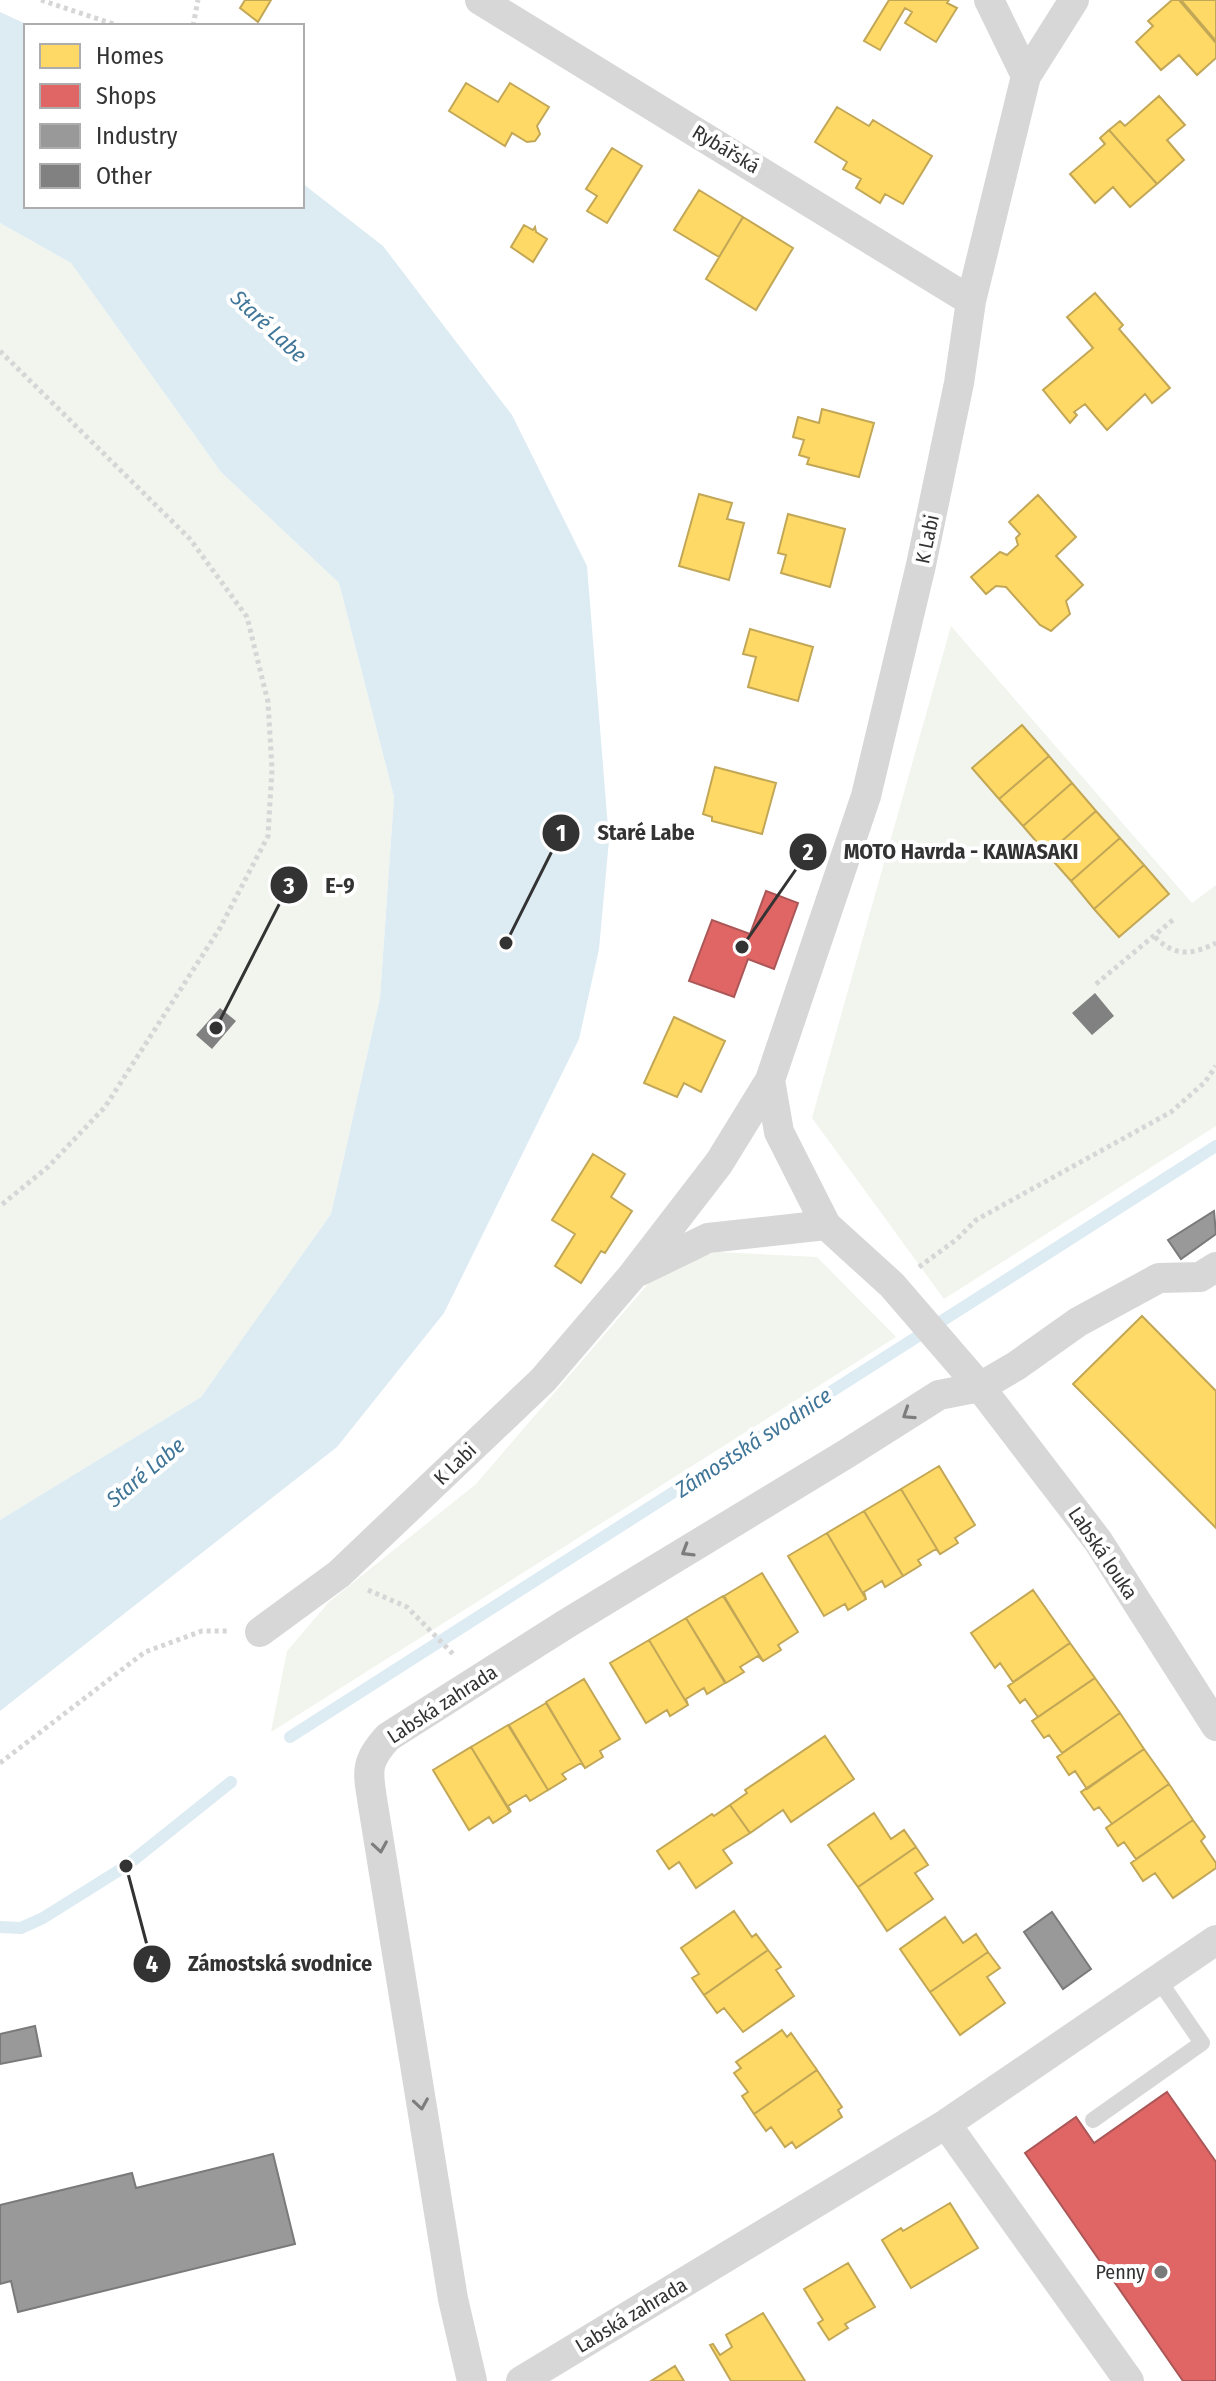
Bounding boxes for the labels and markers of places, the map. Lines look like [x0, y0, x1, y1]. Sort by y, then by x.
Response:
callout: Staré Labe [541, 810, 710, 856]
callout: MOTO Havrda - KAWASAKI [788, 829, 1095, 875]
callout: E-9 [269, 862, 370, 908]
callout: Zámostská svodnice [132, 1941, 388, 1987]
place label: Penny [1095, 2260, 1145, 2284]
marker: Penny [1152, 2263, 1170, 2281]

